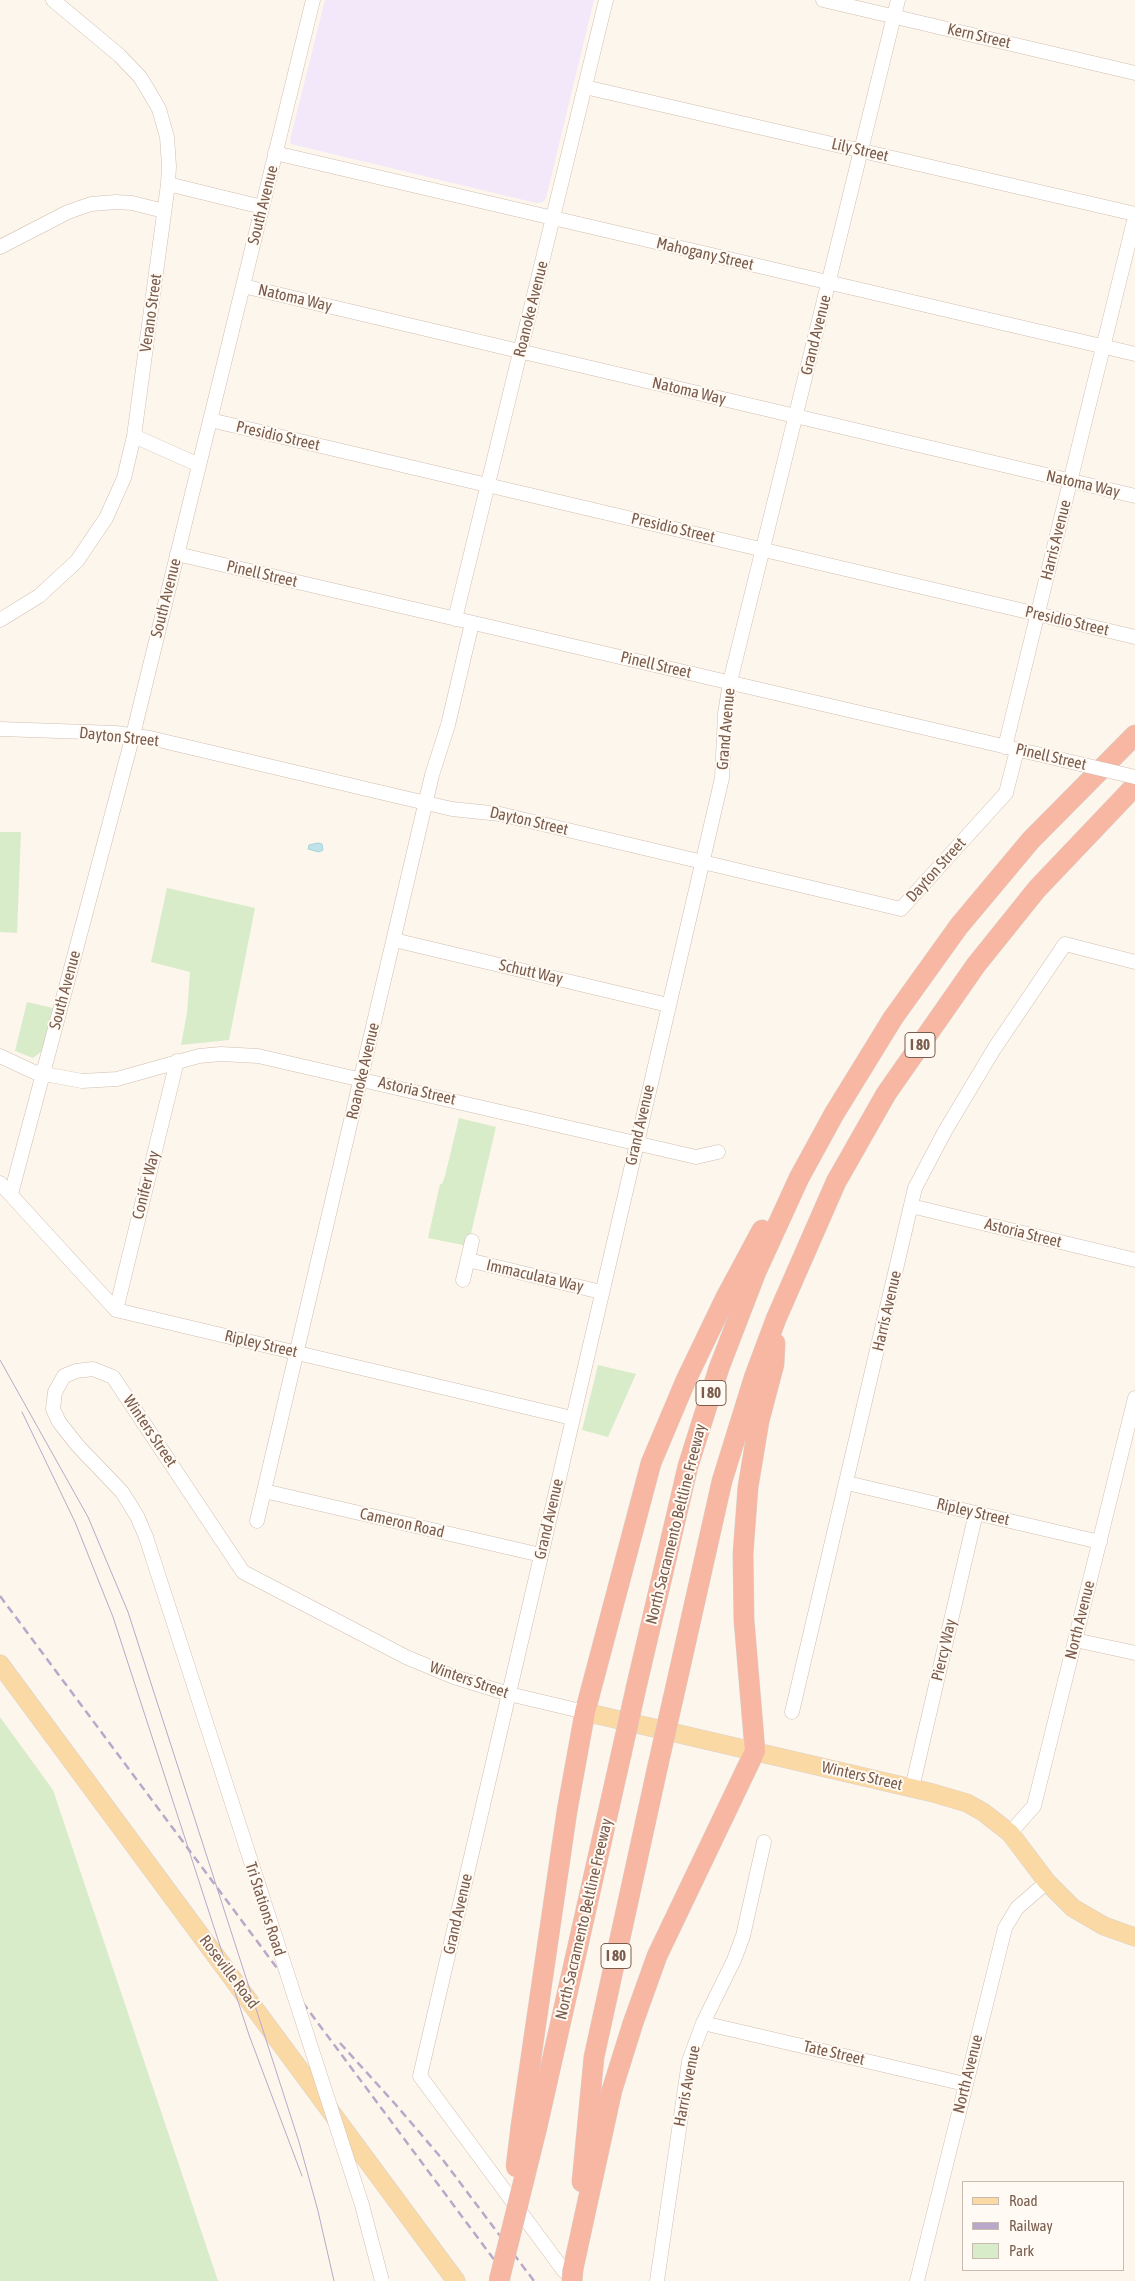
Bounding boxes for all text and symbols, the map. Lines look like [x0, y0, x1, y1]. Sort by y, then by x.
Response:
street label: Kern Street [945, 19, 1013, 53]
street label: Lily Street [830, 134, 890, 166]
street label: South Avenue [244, 163, 282, 247]
street label: Mahogany Street [655, 234, 755, 274]
street label: Roanoke Avenue [510, 259, 552, 359]
street label: Verano Street [136, 273, 166, 353]
street label: Natoma Way [256, 280, 334, 316]
street label: Grand Avenue [797, 293, 835, 377]
street label: Natoma Way [650, 373, 728, 409]
street label: Presidio Street [234, 417, 322, 455]
street label: Natoma Way [1044, 466, 1122, 502]
street label: Harris Avenue [1037, 498, 1075, 582]
street label: Presidio Street [629, 509, 717, 547]
street label: South Avenue [147, 556, 185, 640]
street label: Pinell Street [225, 557, 299, 591]
street label: Presidio Street [1023, 602, 1111, 640]
street label: Pinell Street [619, 648, 693, 682]
street label: Grand Avenue [713, 687, 739, 771]
street label: Dayton Street [78, 723, 160, 751]
street label: Pinell Street [1014, 740, 1088, 774]
street label: Dayton Street [488, 803, 570, 839]
street label: Dayton Street [902, 834, 970, 906]
street label: South Avenue [45, 948, 85, 1032]
street label: Schutt Way [497, 955, 565, 989]
street label: Roanoke Avenue [343, 1021, 383, 1121]
road number: I 80 [905, 1032, 935, 1058]
street label: Astoria Street [377, 1073, 457, 1109]
street label: Grand Avenue [621, 1083, 659, 1167]
street label: Conifer Way [128, 1149, 164, 1221]
street label: Astoria Street [983, 1214, 1063, 1252]
street label: Immaculata Way [484, 1255, 586, 1297]
street label: Harris Avenue [868, 1269, 906, 1353]
street label: Ripley Street [223, 1326, 299, 1362]
road number: I 80 [696, 1380, 726, 1406]
street label: Winters Street [119, 1391, 181, 1471]
street label: North Sacramento Beltline Freeway [642, 1422, 710, 1626]
street label: Grand Avenue [530, 1477, 568, 1561]
street label: Ripley Street [935, 1494, 1011, 1530]
street label: Cameron Road [358, 1504, 446, 1542]
street label: North Avenue [1061, 1579, 1099, 1661]
street label: Piercy Way [928, 1617, 960, 1683]
street label: Winters Street [427, 1658, 511, 1702]
street label: Winters Street [820, 1757, 904, 1795]
street label: North Sacramento Beltline Freeway [551, 1816, 617, 2022]
street label: Tri Stations Road [241, 1860, 289, 1958]
street label: Grand Avenue [439, 1872, 477, 1956]
street label: Roseville Road [195, 1932, 263, 2012]
road number: I 80 [601, 1944, 631, 1968]
street label: North Avenue [949, 2033, 987, 2115]
street label: Tate Street [801, 2037, 867, 2069]
street label: Harris Avenue [670, 2044, 704, 2128]
legend [962, 2181, 1125, 2271]
text: Road [1009, 2192, 1038, 2209]
text: Railway [1009, 2217, 1053, 2234]
text: Park [1009, 2242, 1034, 2259]

